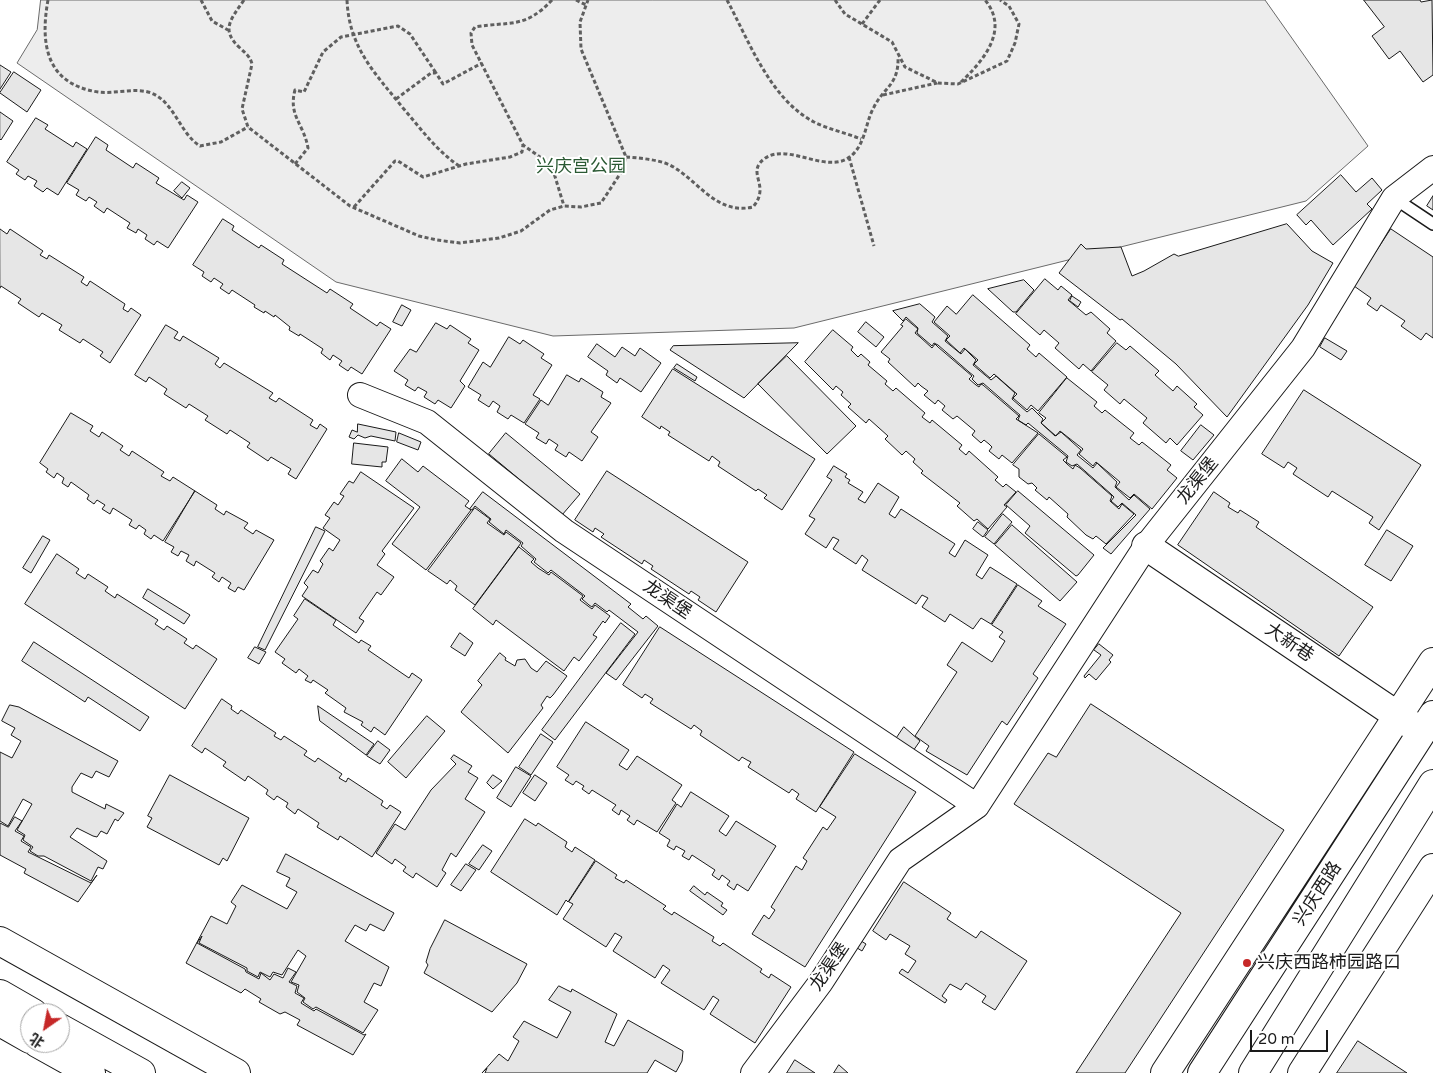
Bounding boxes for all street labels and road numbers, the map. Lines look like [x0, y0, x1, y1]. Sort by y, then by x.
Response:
street label: 龙渠堡 [1173, 453, 1223, 509]
street label: 龙渠堡 [639, 576, 695, 624]
street label: 大新巷 [1261, 619, 1317, 667]
street label: 兴庆西路 [1289, 858, 1347, 930]
street label: 龙渠堡 [806, 939, 854, 995]

